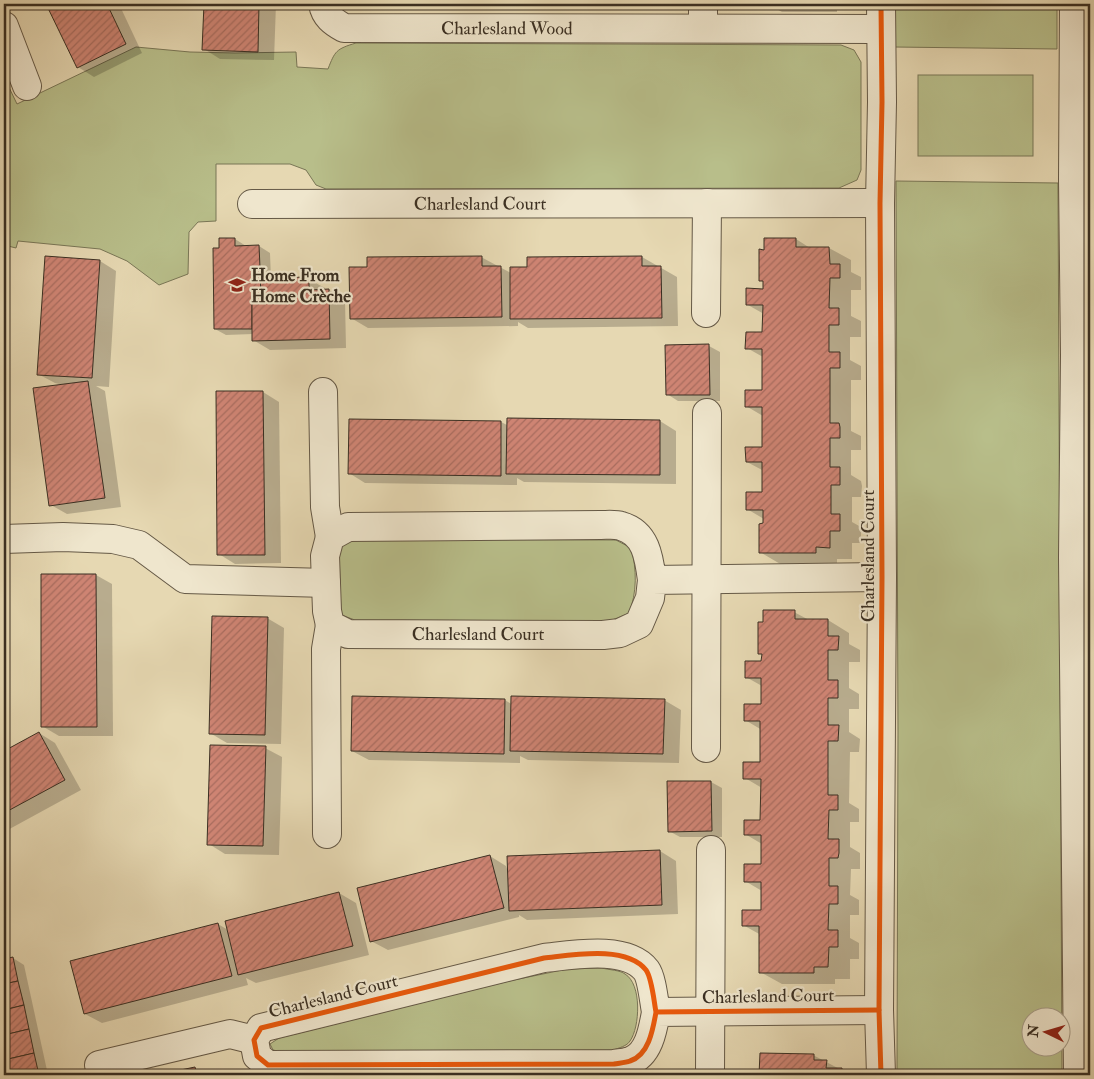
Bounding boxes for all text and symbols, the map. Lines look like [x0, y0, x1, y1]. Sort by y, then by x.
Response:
street label: Charlesland Wood [441, 17, 573, 40]
street label: Charlesland Court [414, 193, 546, 216]
place label: Home From Home Crèche [251, 264, 351, 308]
school or university icon: Home From Home Crèche [227, 275, 247, 295]
street label: Charlesland Court [857, 490, 880, 622]
street label: Charlesland Court [412, 623, 544, 646]
street label: Charlesland Court [266, 969, 400, 1024]
street label: Charlesland Court [702, 984, 835, 1009]
north arrow [1022, 1006, 1072, 1056]
text: N [1024, 1023, 1043, 1039]

